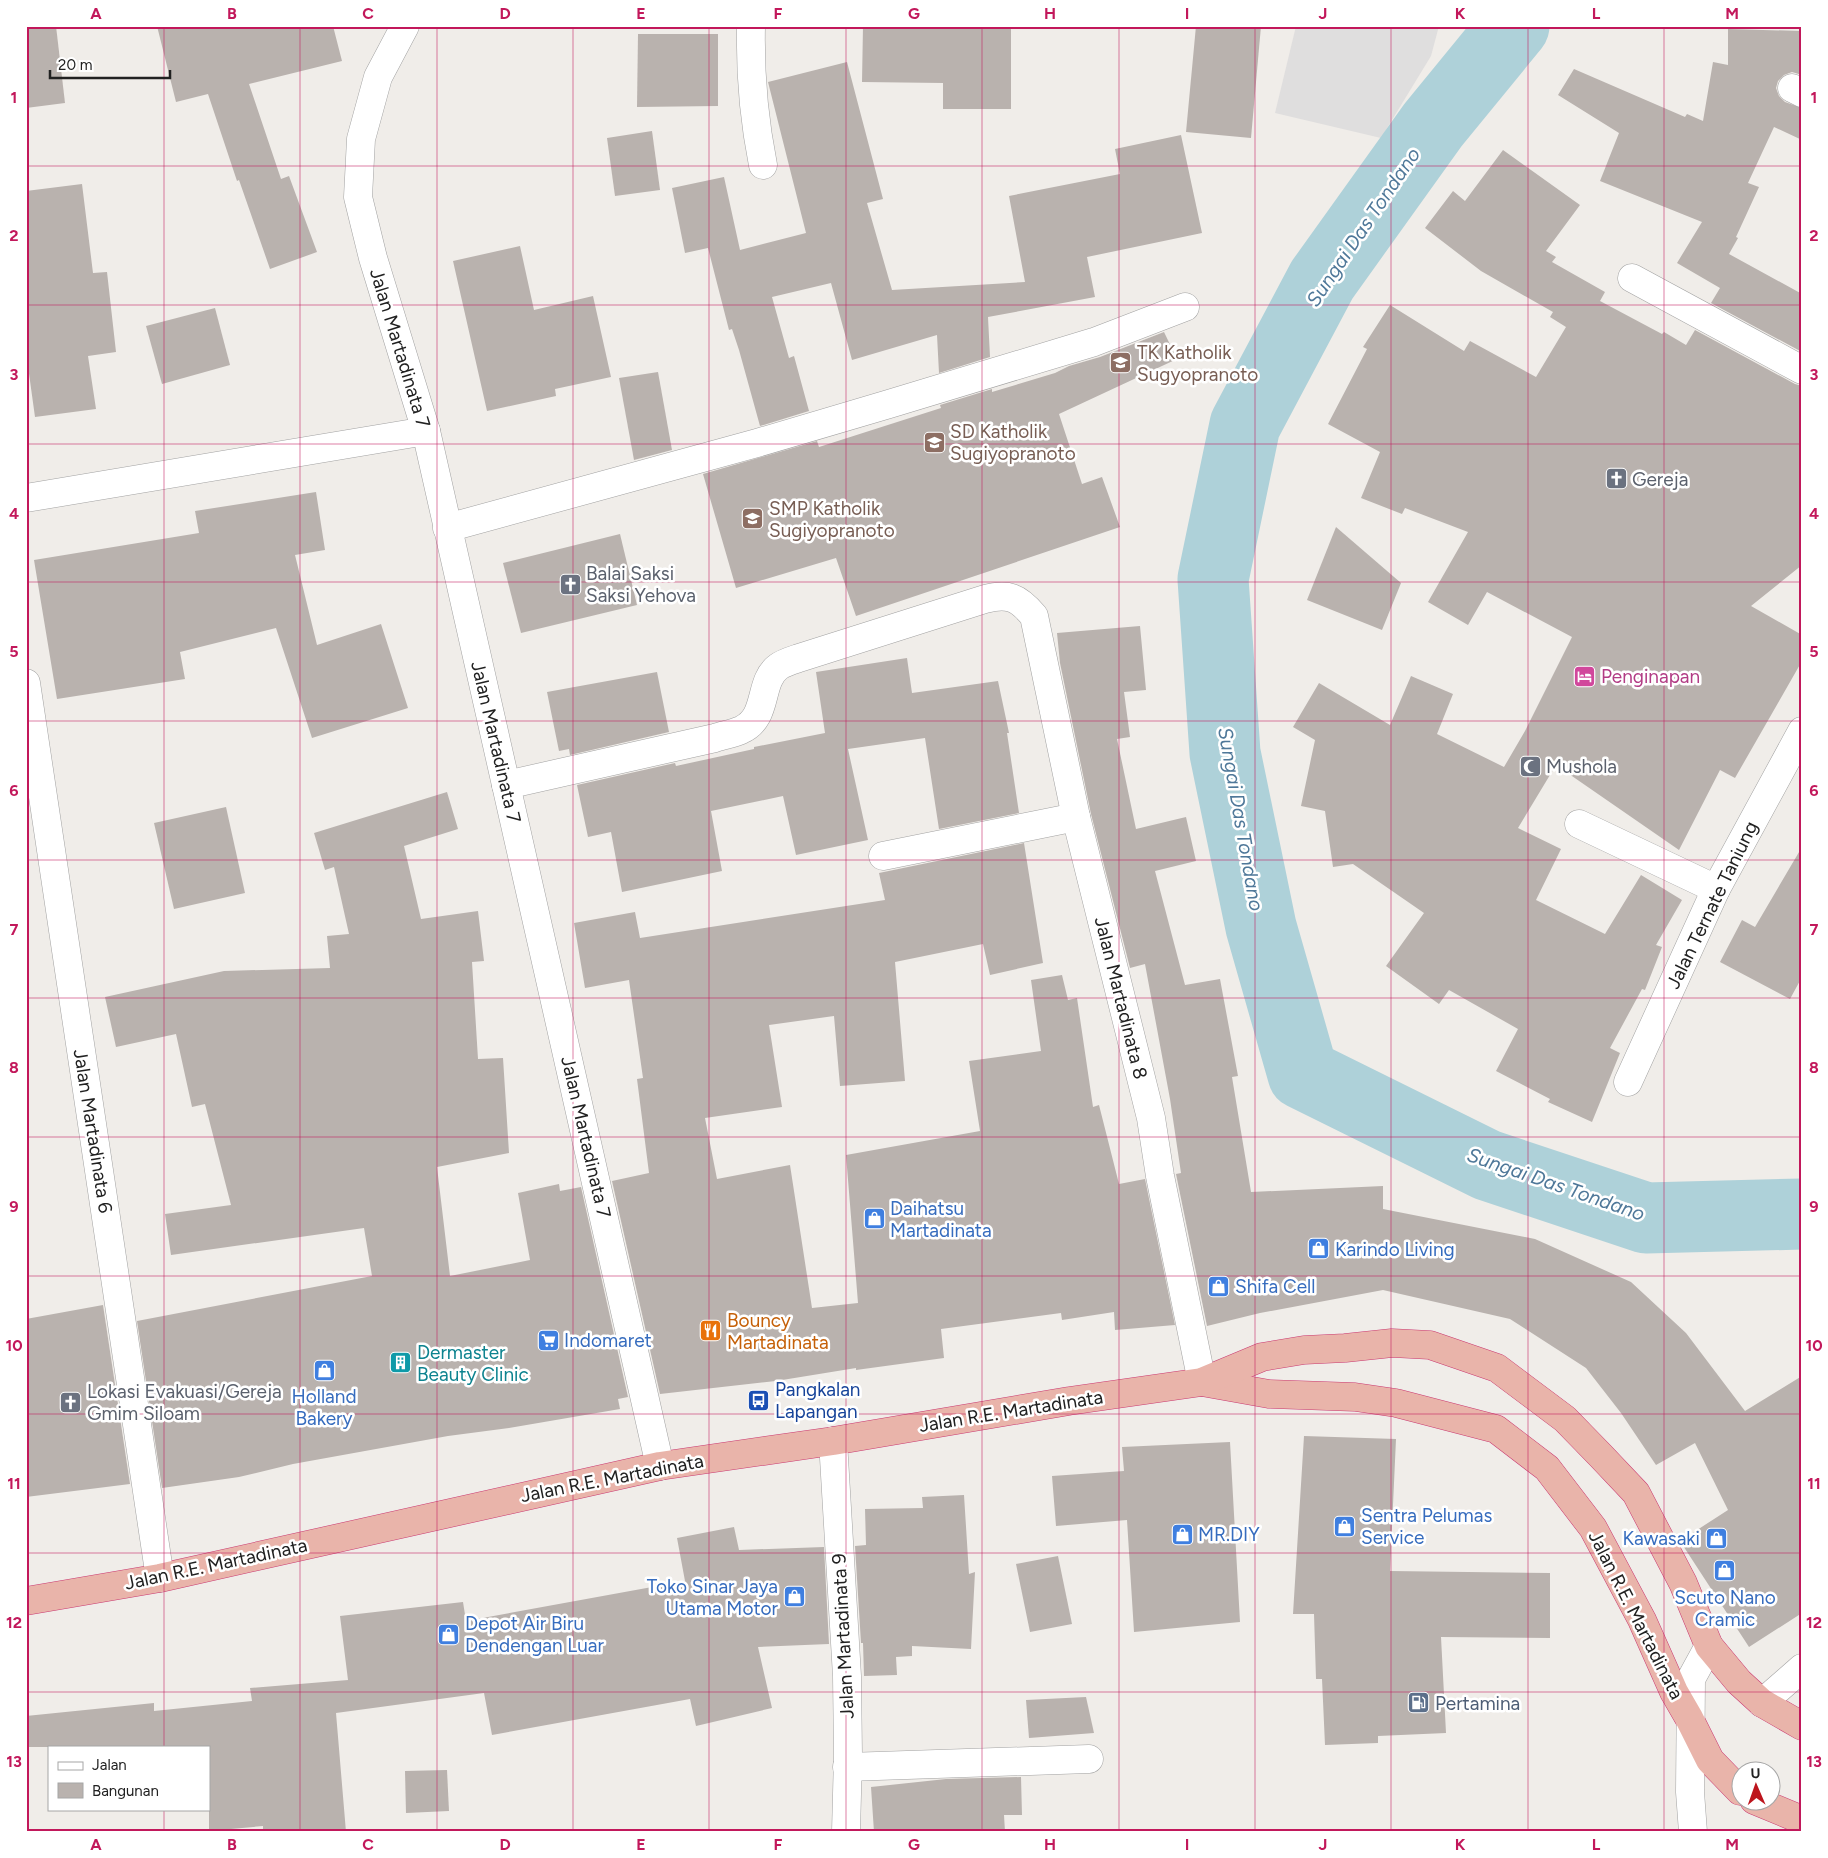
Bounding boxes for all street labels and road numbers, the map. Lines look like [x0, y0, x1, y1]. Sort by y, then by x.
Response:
street label: Jalan Martadinata 7 [365, 266, 435, 430]
street label: Jalan Martadinata 7 [466, 659, 526, 825]
street label: Jalan Ternate Taniung [1661, 817, 1763, 993]
street label: Jalan Martadinata 8 [1090, 914, 1152, 1082]
street label: Jalan Martadinata 6 [69, 1047, 117, 1215]
street label: Jalan Martadinata 7 [556, 1054, 616, 1220]
street label: Jalan R.E. Martadinata [917, 1385, 1105, 1437]
street label: Jalan R.E. Martadinata [518, 1449, 706, 1507]
street label: Jalan R.E. Martadinata [1584, 1527, 1688, 1703]
street label: Jalan R.E. Martadinata [123, 1533, 309, 1595]
street label: Jalan Martadinata 9 [827, 1553, 859, 1719]

